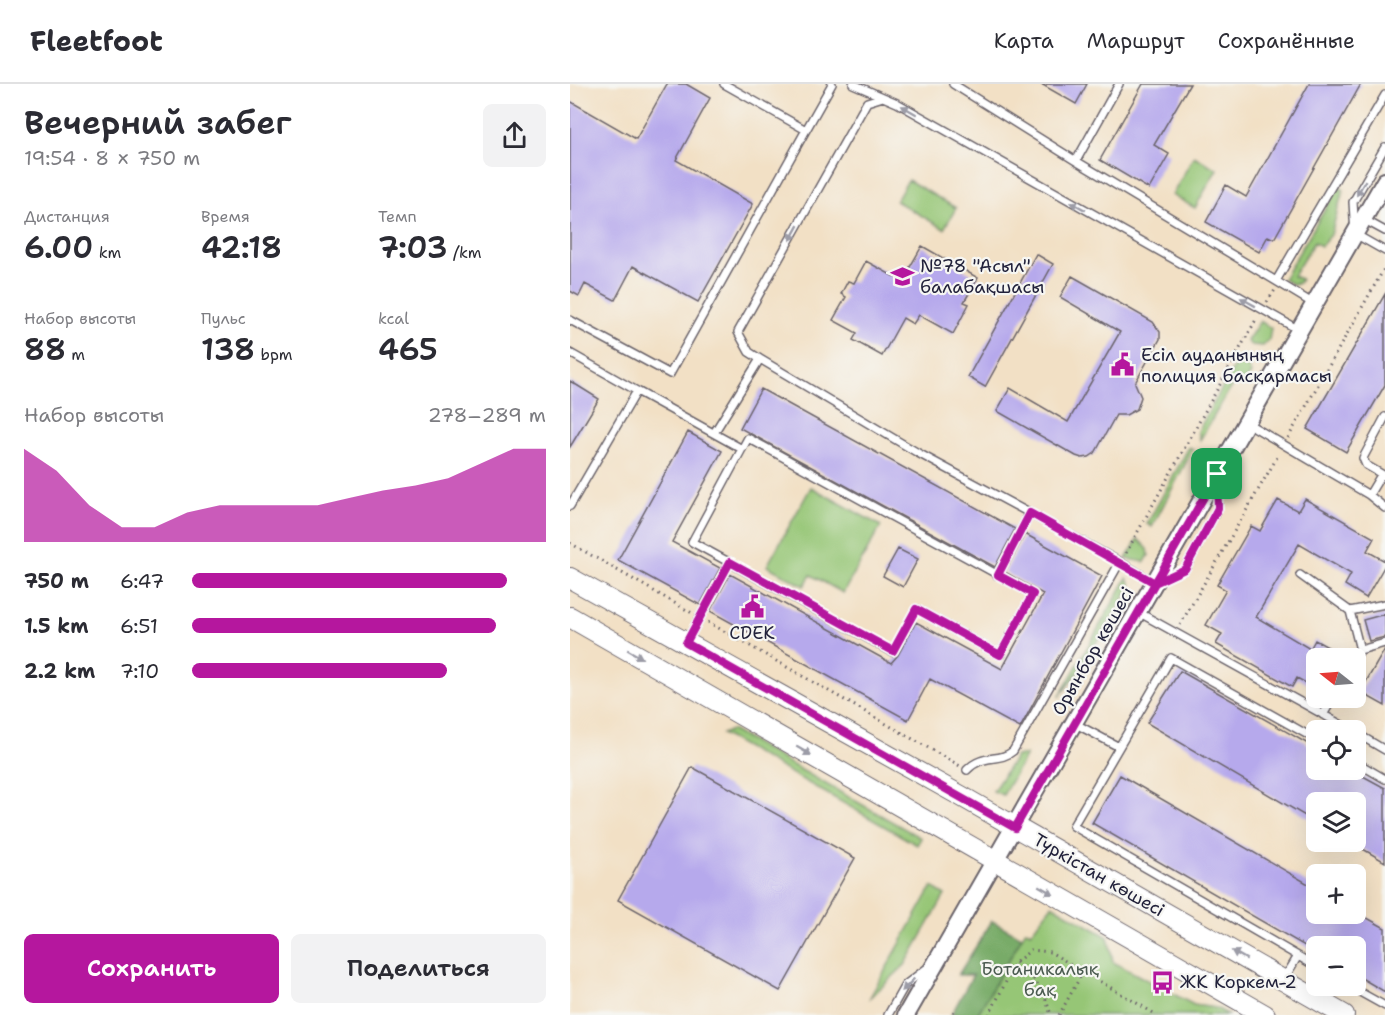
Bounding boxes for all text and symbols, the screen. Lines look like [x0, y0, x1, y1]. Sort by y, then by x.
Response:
text: Fleetfoot [30, 22, 163, 60]
text: Карта [994, 27, 1054, 55]
text: Маршрут [1087, 27, 1185, 55]
text: Сохранённые [1218, 27, 1355, 55]
text: Вечерний забег [24, 100, 292, 145]
button: share [483, 104, 546, 167]
one-way arrow [900, 105, 917, 115]
text: 19:54 · 8 × 750 m [24, 145, 200, 171]
one-way arrow [1355, 180, 1366, 196]
one-way arrow [1069, 201, 1086, 211]
text: Дистанция [24, 206, 110, 227]
text: Время [201, 206, 250, 227]
text: Темп [378, 206, 417, 227]
one-way arrow [789, 225, 799, 242]
text: 6.00 [24, 227, 93, 268]
text: 42:18 [201, 227, 282, 268]
text: 7:03 [378, 227, 448, 268]
text: km [93, 242, 121, 263]
text: /km [448, 242, 482, 263]
place label: №78 "Асыл" балабақшасы [920, 254, 1044, 299]
school or university icon: №78 "Асыл" балабақшасы [889, 263, 915, 289]
one-way arrow [1240, 296, 1256, 307]
text: Набор высоты [24, 308, 136, 329]
text: Пульс [201, 308, 246, 329]
text: kcal [378, 308, 409, 329]
text: 88 [24, 329, 66, 370]
text: 138 [201, 329, 255, 370]
text: 465 [378, 329, 438, 370]
place label: Есіл ауданының полиция басқармасы [1141, 343, 1332, 388]
text: m [66, 344, 85, 365]
text: bpm [255, 344, 293, 365]
public building icon: Есіл ауданының полиция басқармасы [1110, 352, 1136, 378]
text: Набор высоты [24, 402, 164, 428]
text: 278–289 m [428, 402, 546, 428]
pin [1191, 448, 1242, 499]
icon: arrive [1200, 457, 1233, 490]
text: 750 m [24, 568, 89, 594]
text: 6:47 [120, 568, 164, 594]
street label: Орынбор көшесі [1046, 582, 1140, 720]
public building icon: CDEK [739, 594, 765, 620]
text: 1.5 km [24, 613, 88, 639]
text: 6:51 [120, 613, 158, 639]
place label: CDEK [729, 621, 775, 645]
north arrow [1306, 648, 1366, 708]
map controls [1306, 648, 1366, 996]
one-way arrow [627, 649, 644, 659]
text: 2.2 km [24, 658, 95, 684]
text: 7:10 [120, 658, 159, 684]
button: locate [1306, 720, 1366, 780]
one-way arrow [796, 746, 812, 757]
button: layers [1306, 792, 1366, 852]
street label: Түркістан көшесі [1029, 828, 1169, 922]
button: + [1306, 864, 1366, 924]
one-way arrow [1037, 885, 1054, 895]
button: Сохранить [24, 934, 279, 1003]
button: Поделиться [291, 934, 546, 1003]
button: − [1306, 936, 1366, 996]
one-way arrow [1230, 950, 1247, 960]
park label: Ботаникалық бақ [981, 957, 1099, 1002]
bus stop icon: ЖК Коркем-2 [1149, 969, 1175, 995]
place label: ЖК Коркем-2 [1180, 970, 1297, 994]
one-way arrow [900, 978, 915, 992]

